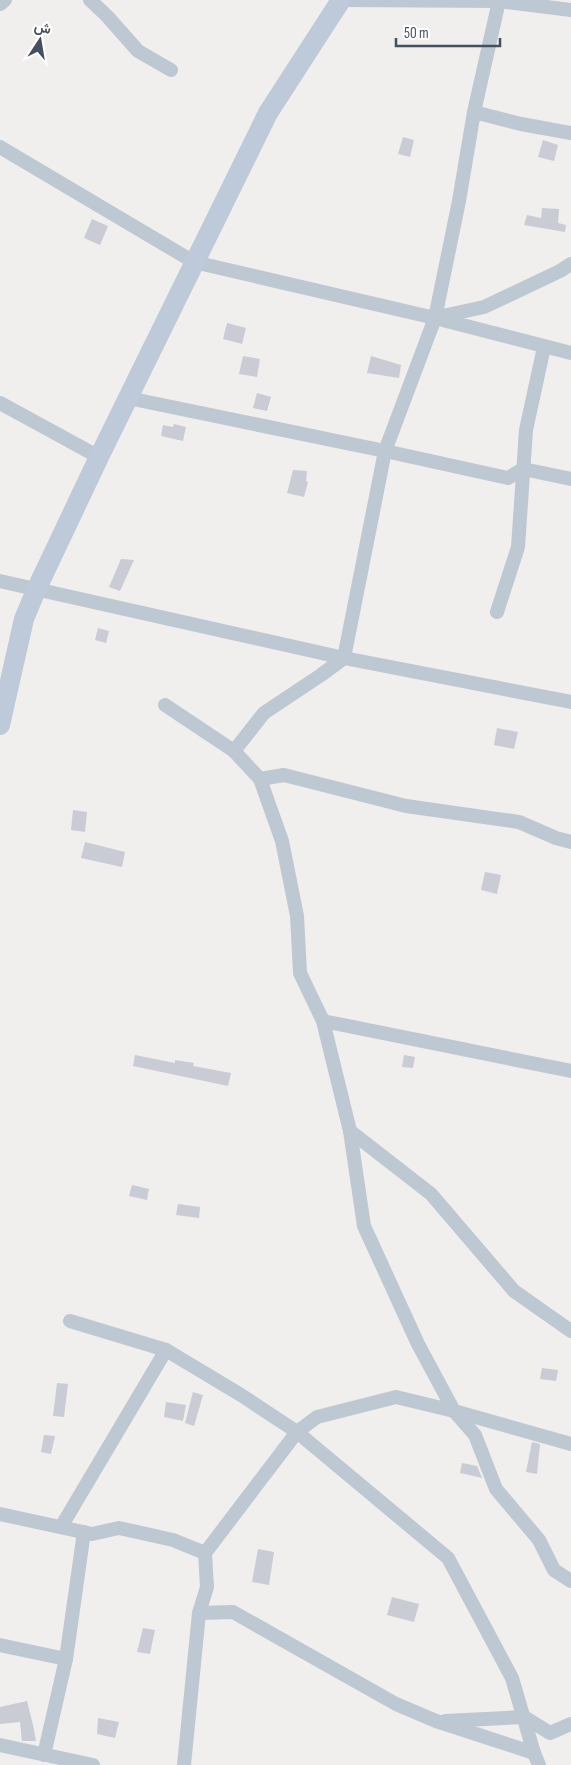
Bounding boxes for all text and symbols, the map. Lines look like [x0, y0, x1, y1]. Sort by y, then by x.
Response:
north arrow [15, 15, 65, 65]
scale bar [396, 15, 500, 47]
text: ش [33, 18, 53, 38]
text: 50 m [404, 24, 429, 43]

